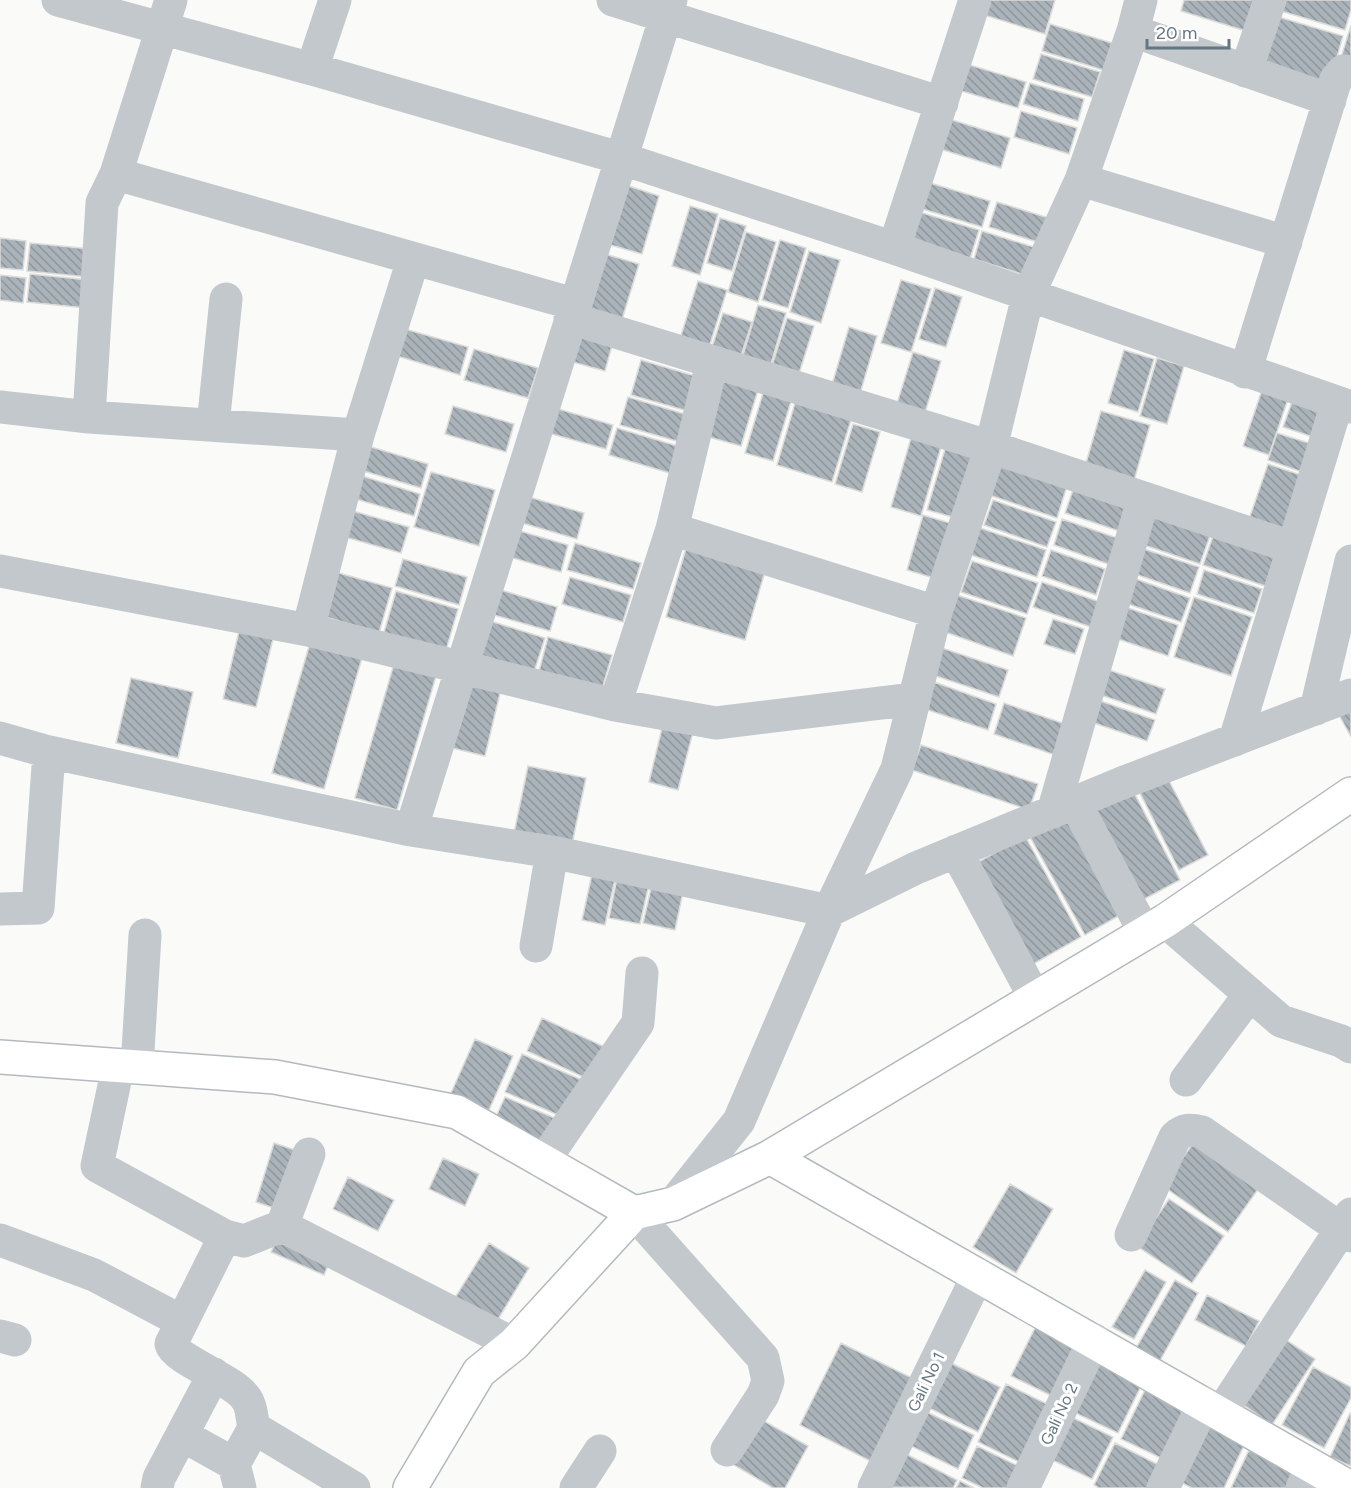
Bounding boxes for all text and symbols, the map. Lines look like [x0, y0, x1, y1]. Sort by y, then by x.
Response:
scale bar [1147, 12, 1230, 50]
text: 20 m [1156, 22, 1197, 44]
street label: Gali No 1 [903, 1349, 949, 1415]
street label: Gali No 2 [1036, 1380, 1082, 1448]

